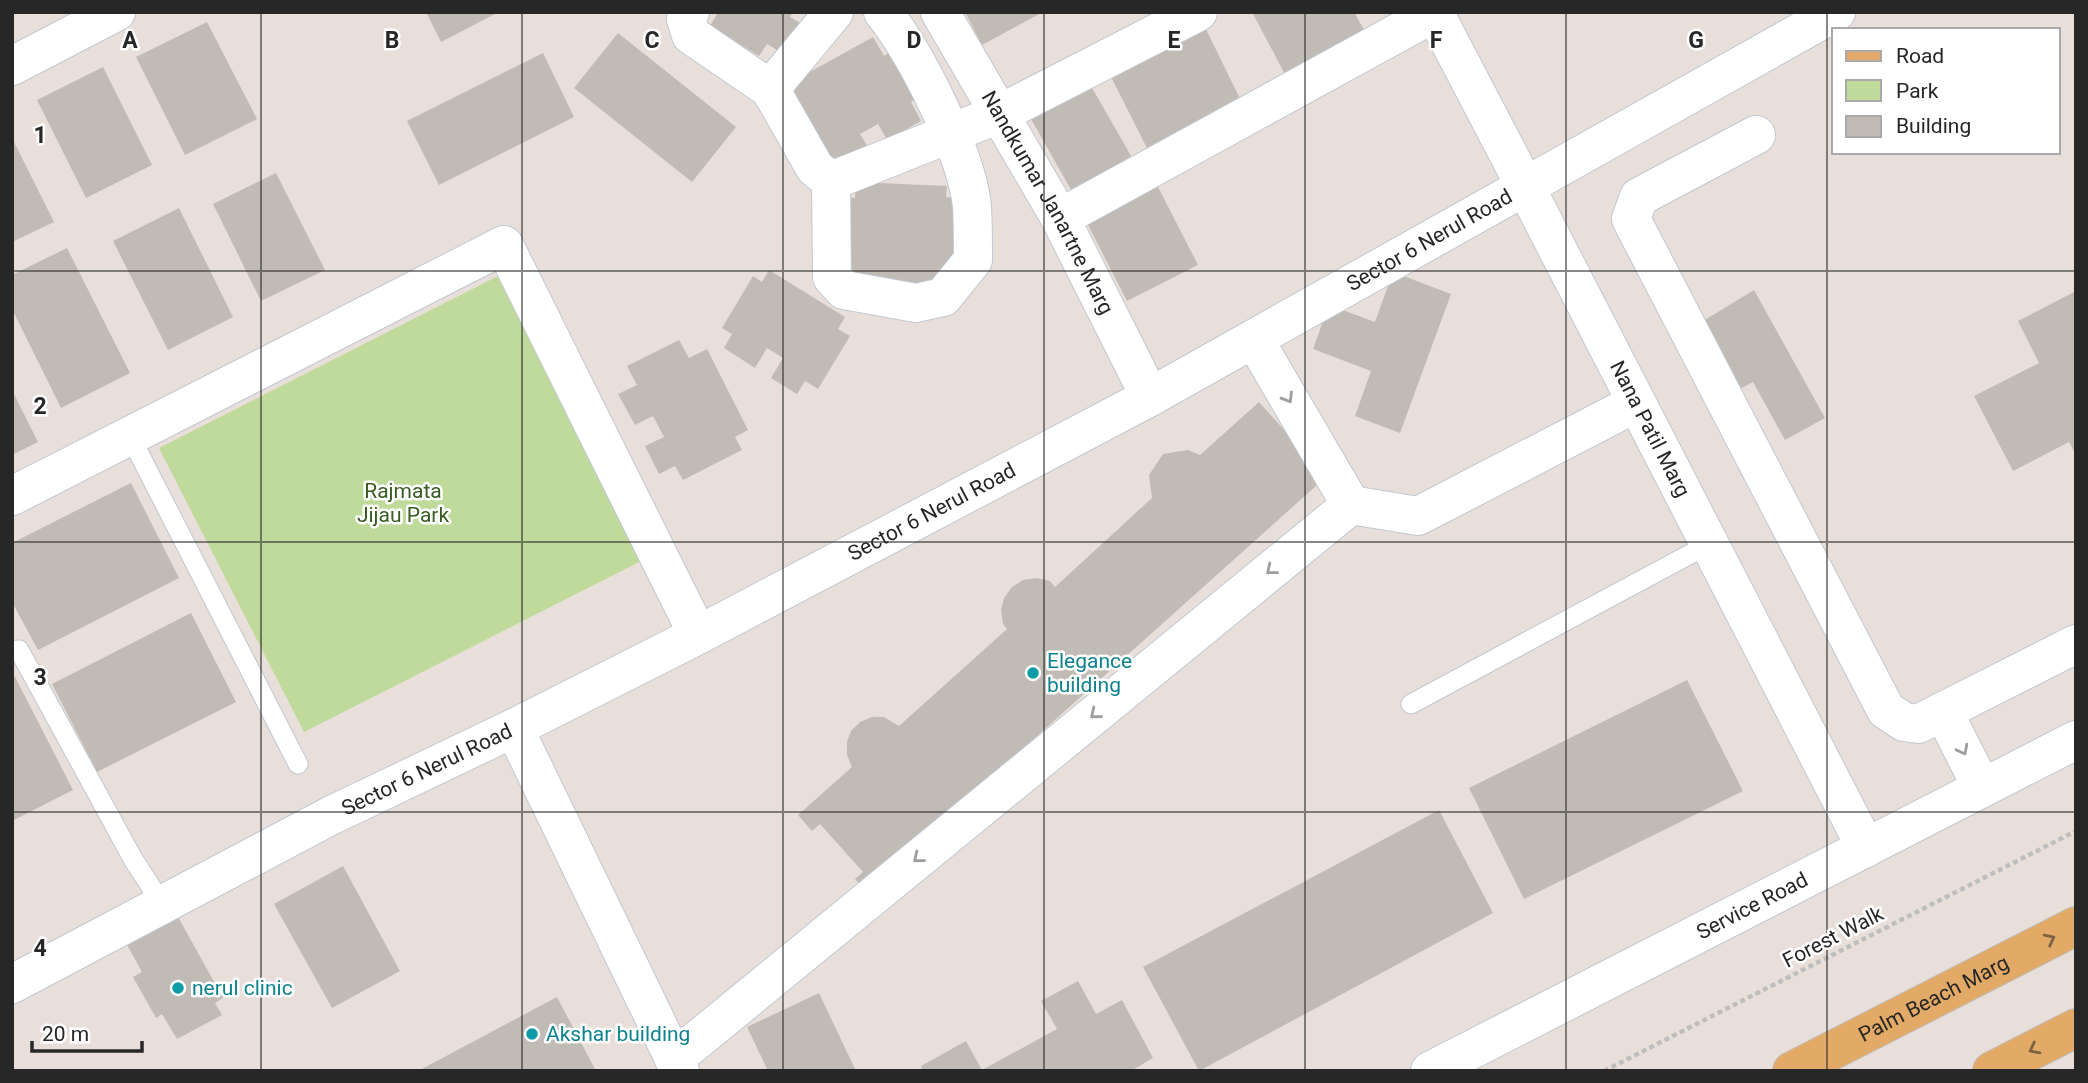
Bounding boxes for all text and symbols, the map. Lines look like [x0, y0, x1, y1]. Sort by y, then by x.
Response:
text: A [122, 27, 138, 54]
text: B [385, 27, 399, 54]
text: C [644, 27, 660, 54]
text: D [907, 27, 921, 54]
text: E [1168, 27, 1181, 54]
text: F [1430, 27, 1443, 54]
text: G [1688, 27, 1704, 54]
legend [1832, 28, 2060, 154]
text: Road [1896, 44, 1944, 68]
text: Park [1896, 79, 1939, 103]
street label: Nandkumar Janartne Marg [977, 87, 1118, 318]
text: Building [1896, 114, 1971, 138]
text: 1 [33, 122, 47, 149]
street label: Sector 6 Nerul Road [1342, 184, 1516, 296]
street label: Nana Patil Marg [1605, 357, 1695, 501]
one-way arrow [1280, 391, 1293, 404]
text: 2 [33, 393, 47, 420]
street label: Sector 6 Nerul Road [844, 458, 1020, 566]
park label: Rajmata Jijau Park [357, 479, 449, 527]
one-way arrow [1266, 562, 1278, 575]
place label: Elegance building [1047, 649, 1132, 697]
text: 3 [33, 664, 47, 691]
marker: Elegance building [1025, 665, 1041, 681]
one-way arrow [1090, 706, 1102, 719]
street label: Sector 6 Nerul Road [338, 719, 516, 821]
one-way arrow [1954, 743, 1968, 755]
one-way arrow [914, 850, 926, 863]
street label: Service Road [1693, 867, 1812, 944]
street label: Forest Walk [1779, 901, 1888, 973]
one-way arrow [2042, 934, 2055, 948]
text: 4 [33, 935, 47, 962]
street label: Palm Beach Marg [1855, 950, 2013, 1047]
place label: nerul clinic [192, 976, 293, 1000]
marker: nerul clinic [170, 980, 186, 996]
scale bar [32, 1010, 142, 1054]
text: 20 m [42, 1022, 89, 1046]
place label: Akshar building [546, 1022, 690, 1046]
marker: Akshar building [524, 1026, 540, 1042]
one-way arrow [2029, 1041, 2041, 1055]

